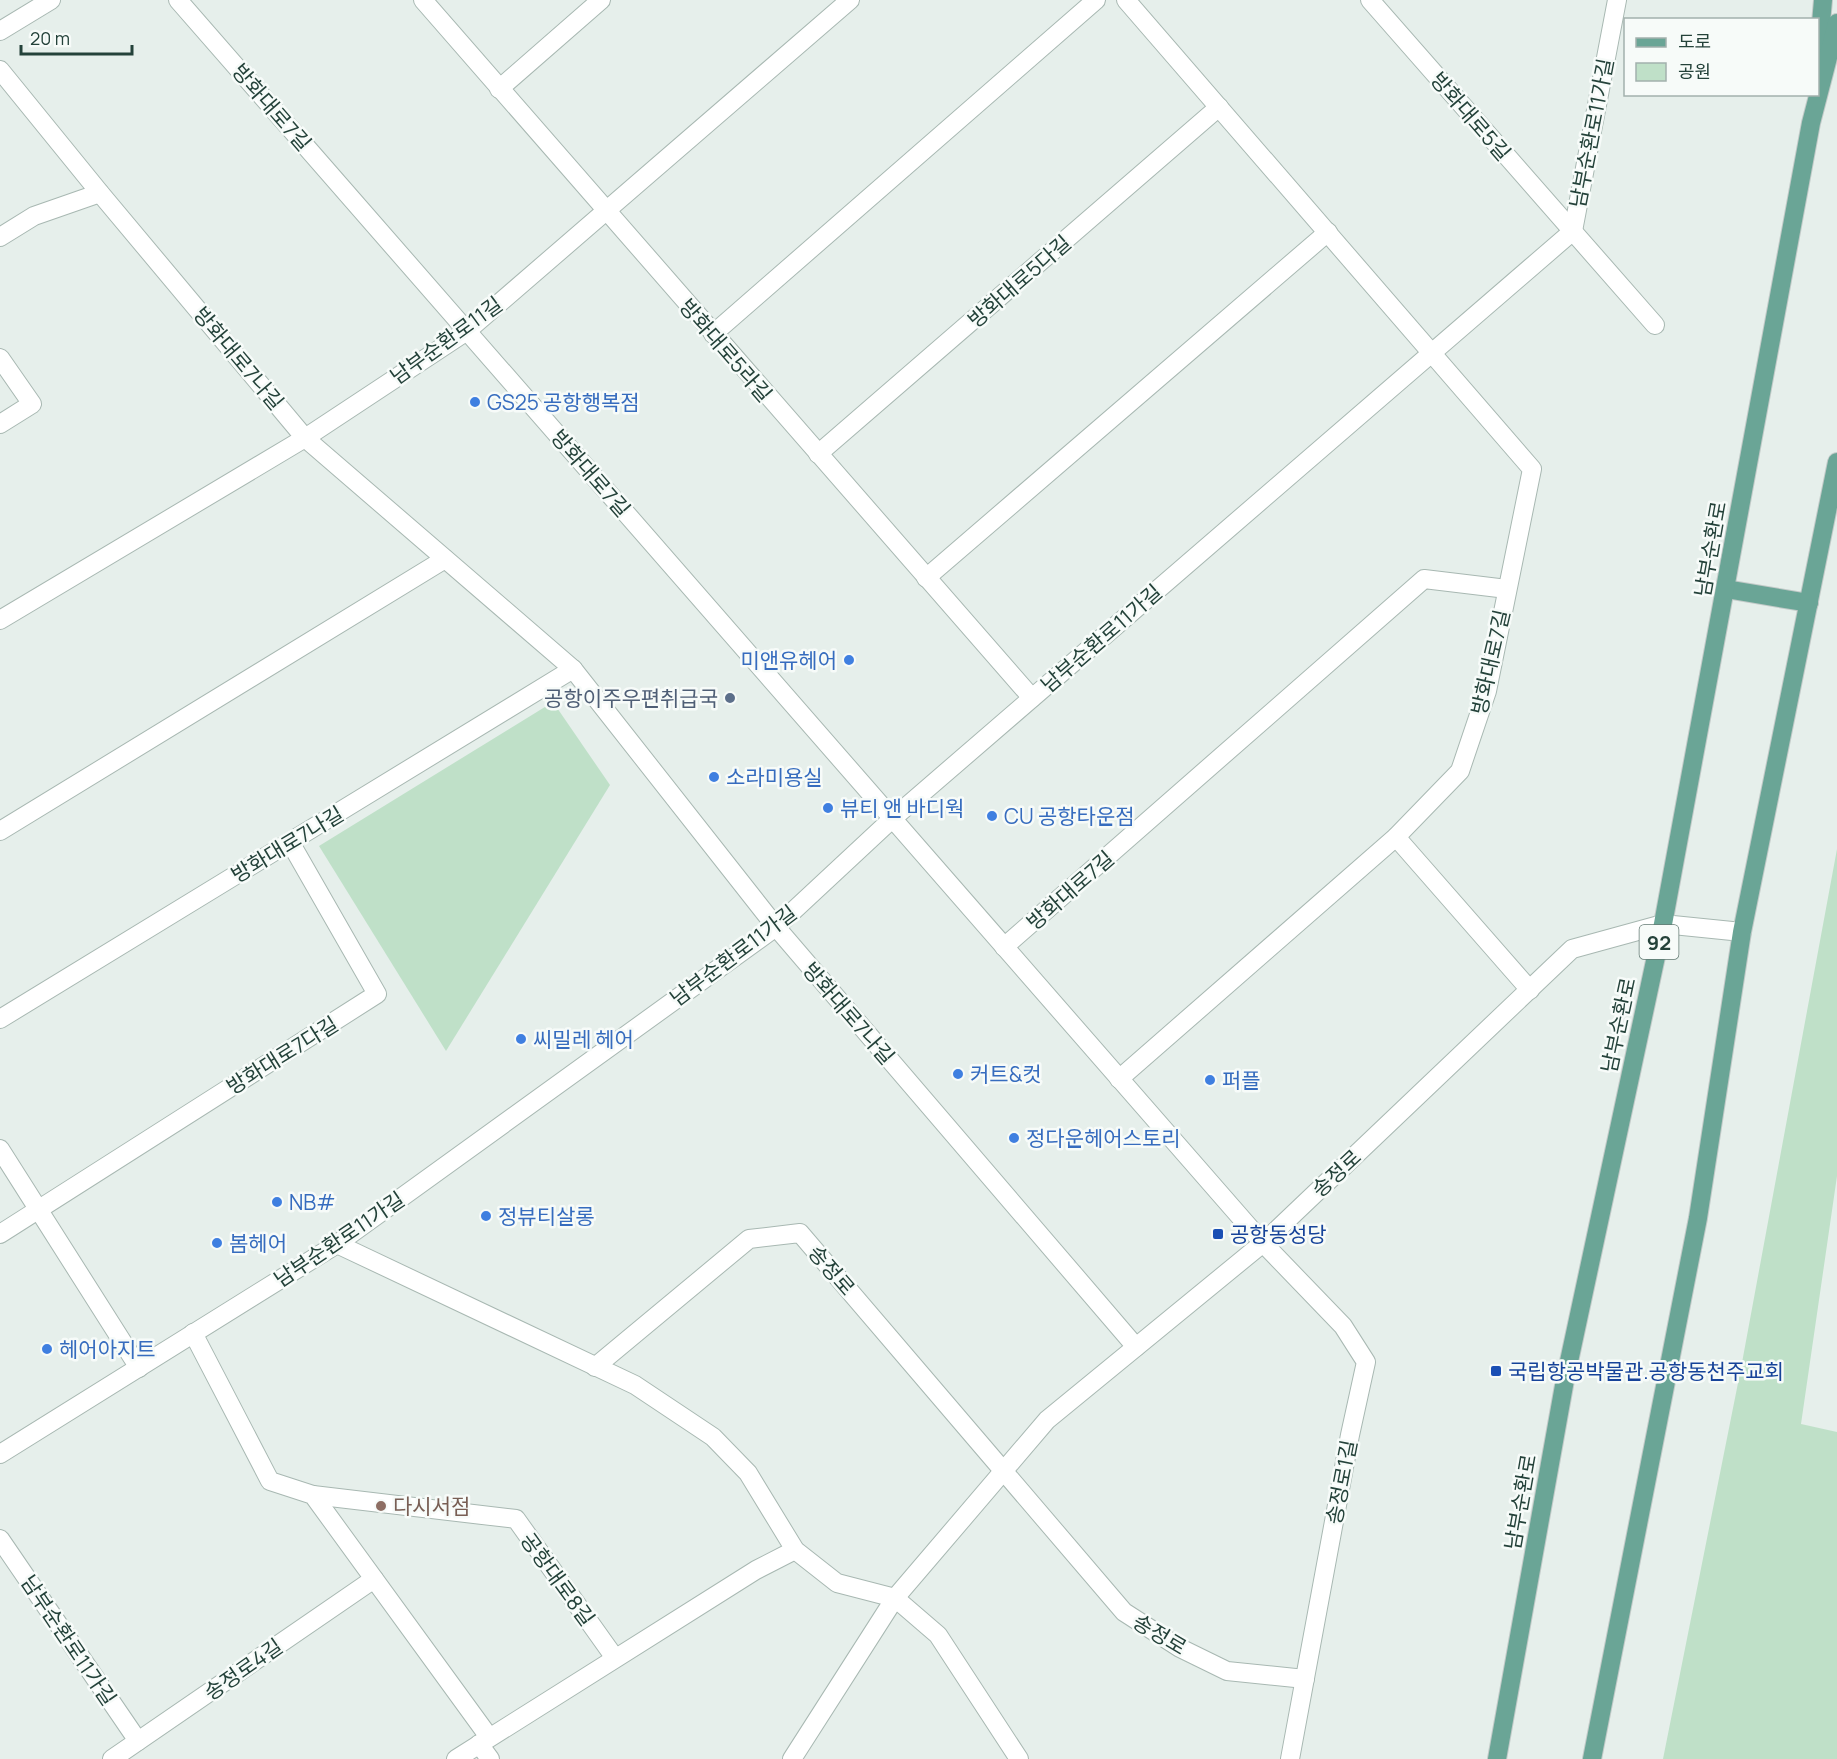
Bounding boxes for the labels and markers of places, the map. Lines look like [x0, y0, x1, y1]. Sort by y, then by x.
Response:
place label: GS25 공항행복점 [487, 388, 640, 416]
marker: GS25 공항행복점 [468, 395, 482, 409]
place label: 미앤유헤어 [740, 646, 837, 674]
marker: 미앤유헤어 [842, 653, 856, 667]
place label: 공항이주우편취급국 [544, 684, 718, 712]
marker: 공항이주우편취급국 [723, 691, 737, 705]
place label: 소라미용실 [726, 763, 823, 791]
marker: 소라미용실 [707, 770, 721, 784]
place label: 뷰티 앤 바디웍 [840, 794, 964, 822]
marker: 뷰티 앤 바디웍 [821, 801, 835, 815]
place label: CU 공항타운점 [1004, 802, 1135, 830]
marker: CU 공항타운점 [985, 809, 999, 823]
place label: 씨밀레 헤어 [533, 1025, 634, 1053]
marker: 씨밀레 헤어 [514, 1032, 528, 1046]
place label: 커트&컷 [970, 1060, 1042, 1088]
place label: 퍼플 [1222, 1066, 1261, 1094]
marker: 커트&컷 [951, 1067, 965, 1081]
marker: 퍼플 [1203, 1073, 1217, 1087]
place label: 정다운헤어스토리 [1026, 1124, 1181, 1152]
marker: 정다운헤어스토리 [1007, 1131, 1021, 1145]
place label: NB# [289, 1188, 336, 1216]
marker: NB# [270, 1195, 284, 1209]
place label: 정뷰티살롱 [498, 1202, 595, 1230]
marker: 정뷰티살롱 [479, 1209, 493, 1223]
place label: 공항동성당 [1230, 1220, 1327, 1248]
marker: 공항동성당 [1211, 1227, 1225, 1241]
place label: 봄헤어 [229, 1229, 287, 1257]
marker: 봄헤어 [210, 1236, 224, 1250]
place label: 헤어아지트 [59, 1335, 156, 1363]
marker: 헤어아지트 [40, 1342, 54, 1356]
place label: 국립항공박물관.공항동천주교회 [1508, 1357, 1784, 1385]
marker: 국립항공박물관.공항동천주교회 [1489, 1364, 1503, 1378]
place label: 다시서점 [393, 1492, 470, 1520]
marker: 다시서점 [374, 1499, 388, 1513]

